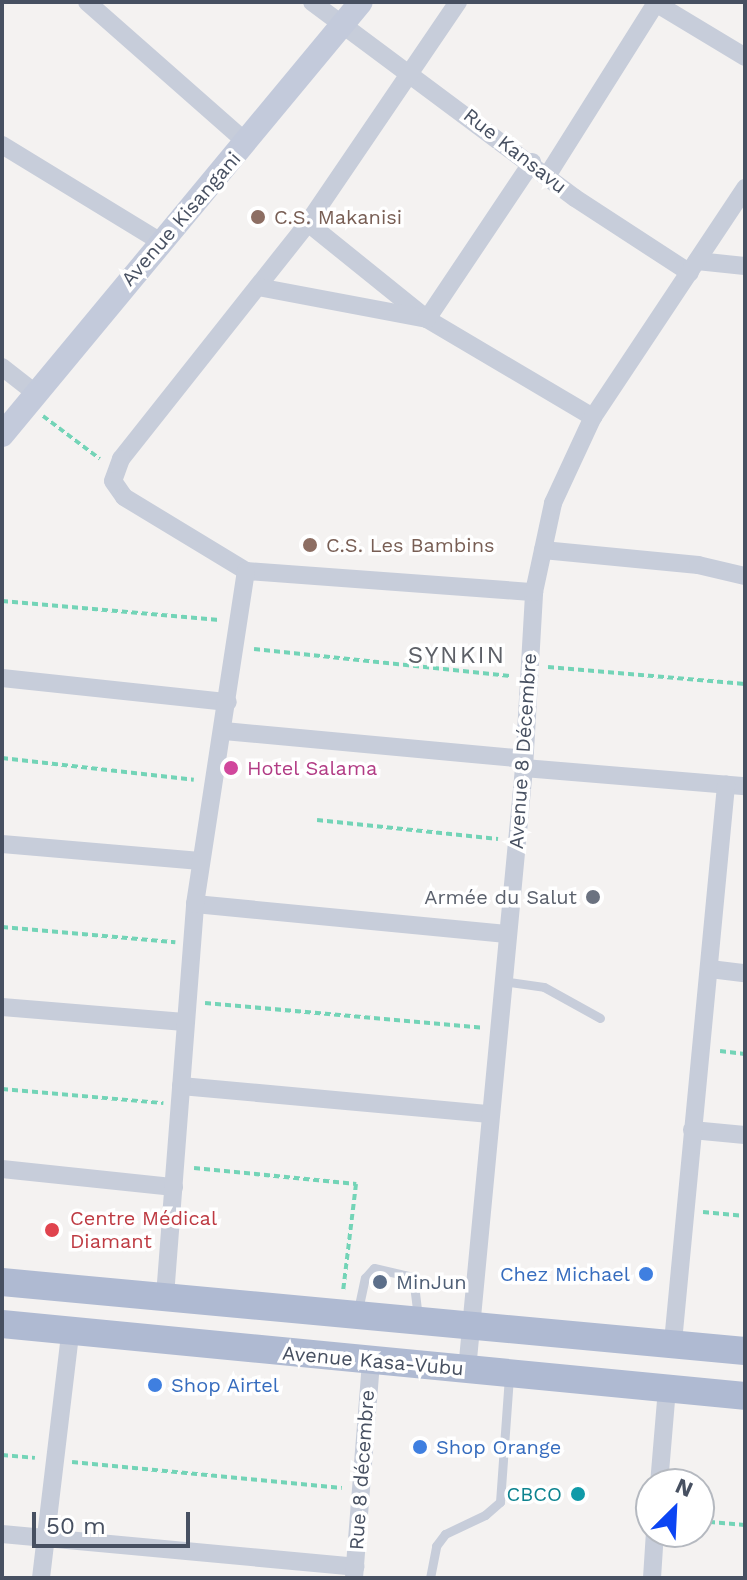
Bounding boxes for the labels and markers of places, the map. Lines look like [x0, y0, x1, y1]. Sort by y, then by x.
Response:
place label: C.S. Makanisi [274, 205, 402, 229]
marker: C.S. Makanisi [249, 208, 267, 226]
place label: C.S. Les Bambins [326, 533, 495, 557]
marker: C.S. Les Bambins [301, 536, 319, 554]
place label: Hotel Salama [247, 756, 378, 780]
marker: Hotel Salama [222, 759, 240, 777]
place label: Armée du Salut [424, 885, 577, 909]
marker: Armée du Salut [584, 888, 602, 906]
place label: Centre Médical Diamant [70, 1206, 217, 1253]
marker: Centre Médical Diamant [41, 1219, 63, 1241]
place label: Chez Michael [500, 1262, 630, 1286]
marker: Chez Michael [637, 1265, 655, 1283]
place label: MinJun [396, 1270, 467, 1294]
marker: MinJun [371, 1273, 389, 1291]
place label: Shop Airtel [171, 1373, 280, 1397]
marker: Shop Airtel [146, 1376, 164, 1394]
place label: Shop Orange [436, 1435, 561, 1459]
marker: Shop Orange [411, 1438, 429, 1456]
place label: CBCO [507, 1482, 562, 1506]
marker: CBCO [569, 1485, 587, 1503]

